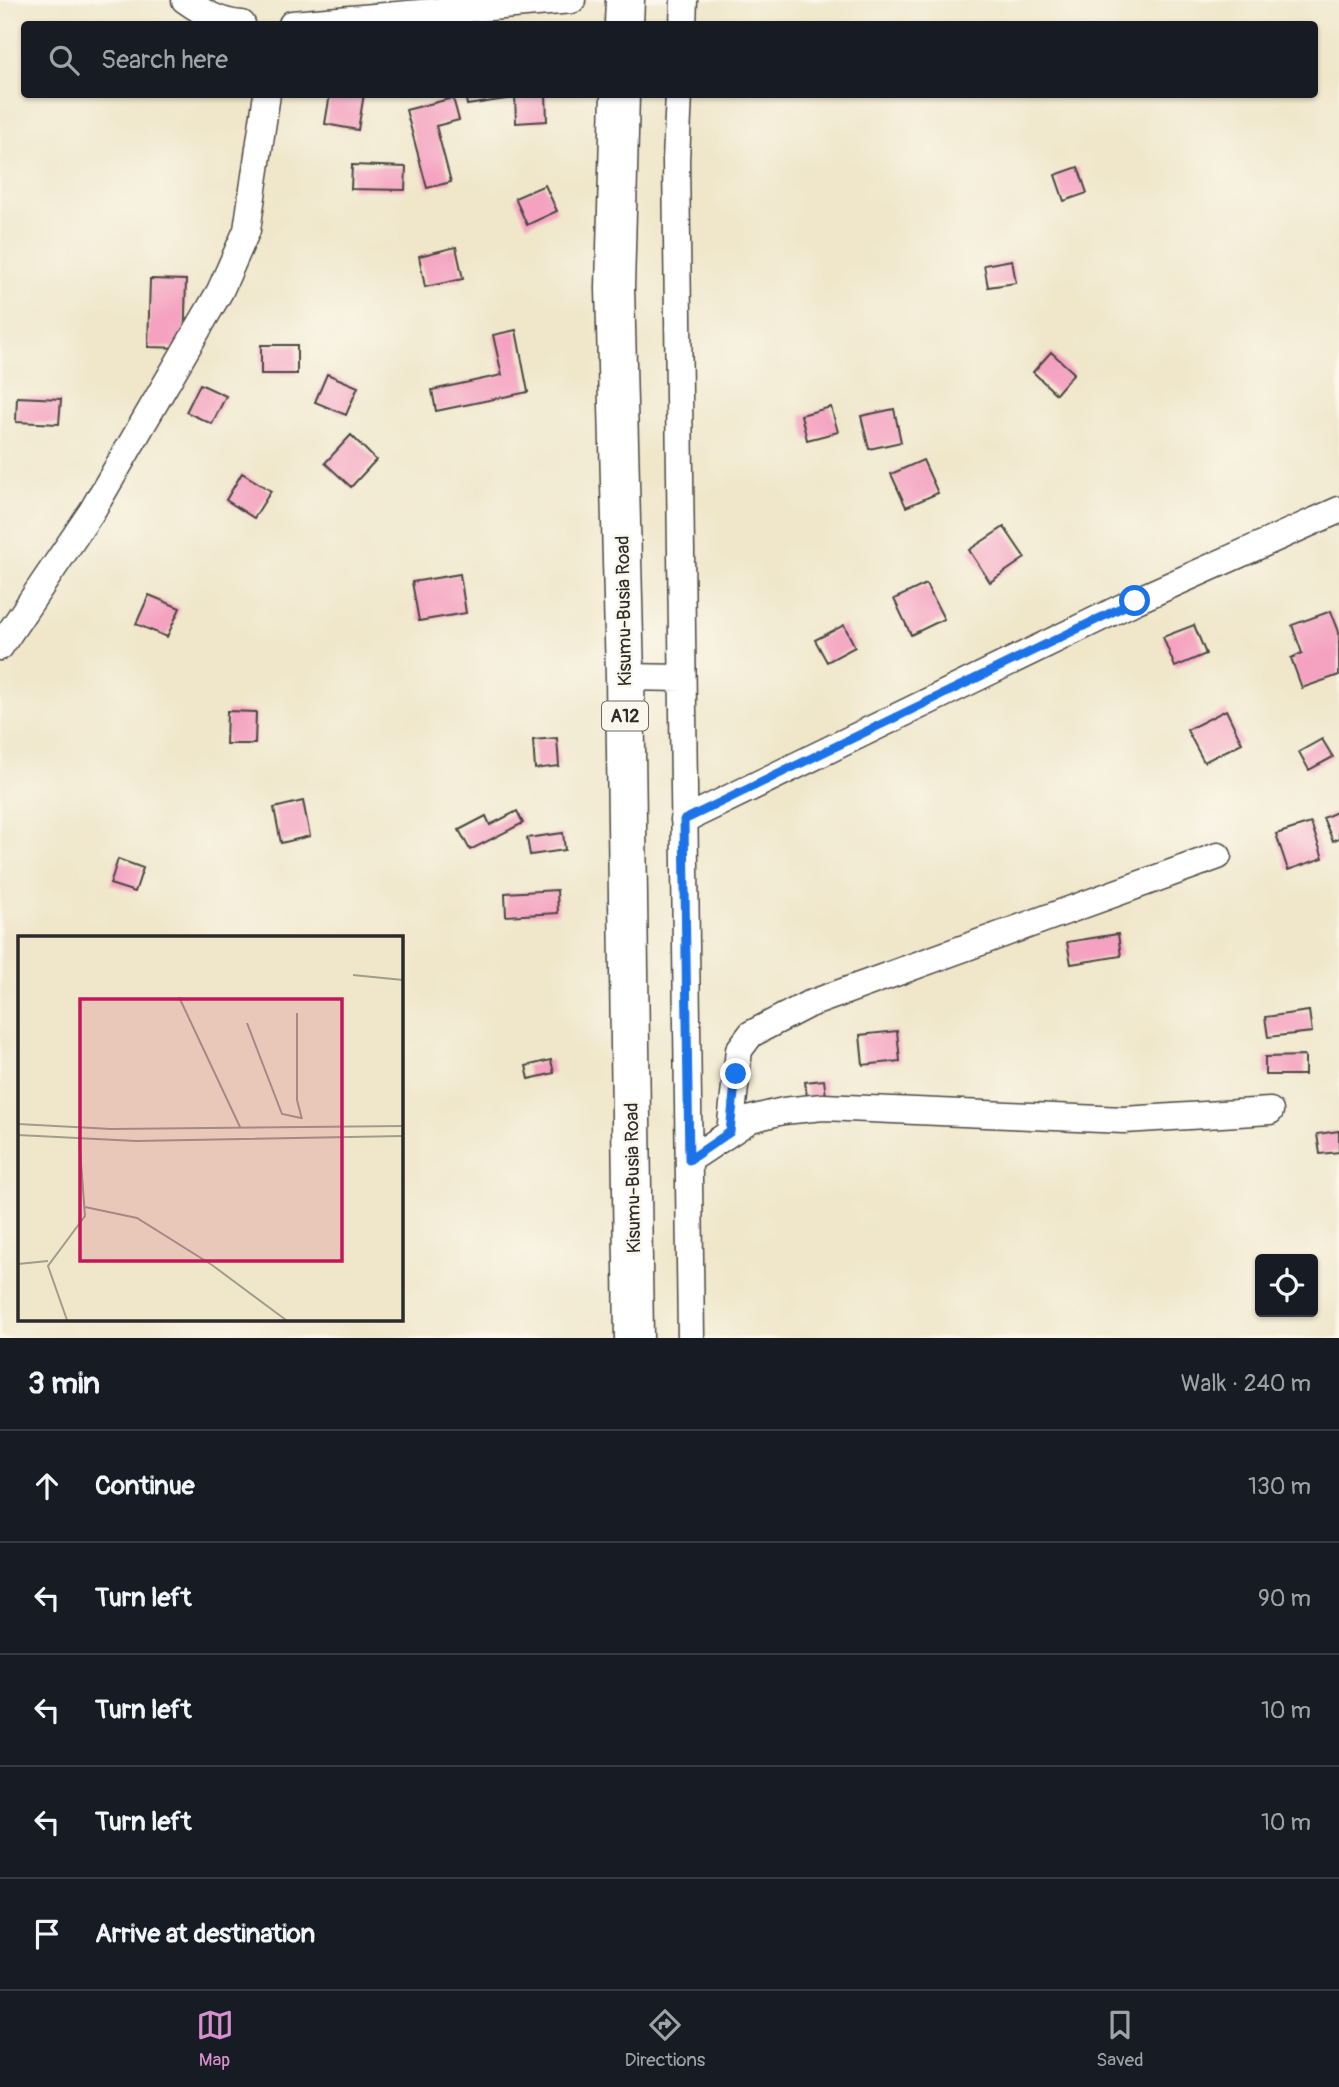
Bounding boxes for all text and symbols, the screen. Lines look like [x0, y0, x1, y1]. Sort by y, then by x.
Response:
search box [21, 21, 1318, 98]
icon: search [45, 41, 83, 79]
text: Search here [101, 44, 228, 76]
street label: Kisumu-Busia Road [611, 535, 637, 687]
route start [1119, 585, 1150, 616]
road number: A12 [602, 702, 648, 730]
inset map [18, 936, 402, 1321]
route end [720, 1058, 751, 1089]
street label: Kisumu-Busia Road [620, 1102, 646, 1254]
map controls [1255, 1254, 1318, 1317]
button: locate [1255, 1254, 1318, 1317]
text: 3 min [28, 1365, 100, 1402]
text: Walk · 240 m [1181, 1369, 1311, 1398]
icon: ahead [28, 1467, 66, 1505]
text: Continue [95, 1470, 195, 1502]
text: 130 m [1248, 1472, 1311, 1501]
icon: left [28, 1579, 66, 1617]
text: Turn left [95, 1582, 191, 1614]
text: 90 m [1258, 1584, 1311, 1613]
icon: left [28, 1691, 66, 1729]
text: Turn left [95, 1694, 191, 1726]
text: 10 m [1261, 1696, 1311, 1725]
icon: left [28, 1803, 66, 1841]
text: Turn left [95, 1806, 191, 1838]
text: 10 m [1261, 1808, 1311, 1837]
icon: arrive [28, 1915, 66, 1953]
text: Arrive at destination [95, 1918, 315, 1950]
tab: Map [196, 2006, 234, 2072]
tab: Directions [625, 2006, 705, 2072]
tab: Saved [1096, 2006, 1143, 2072]

